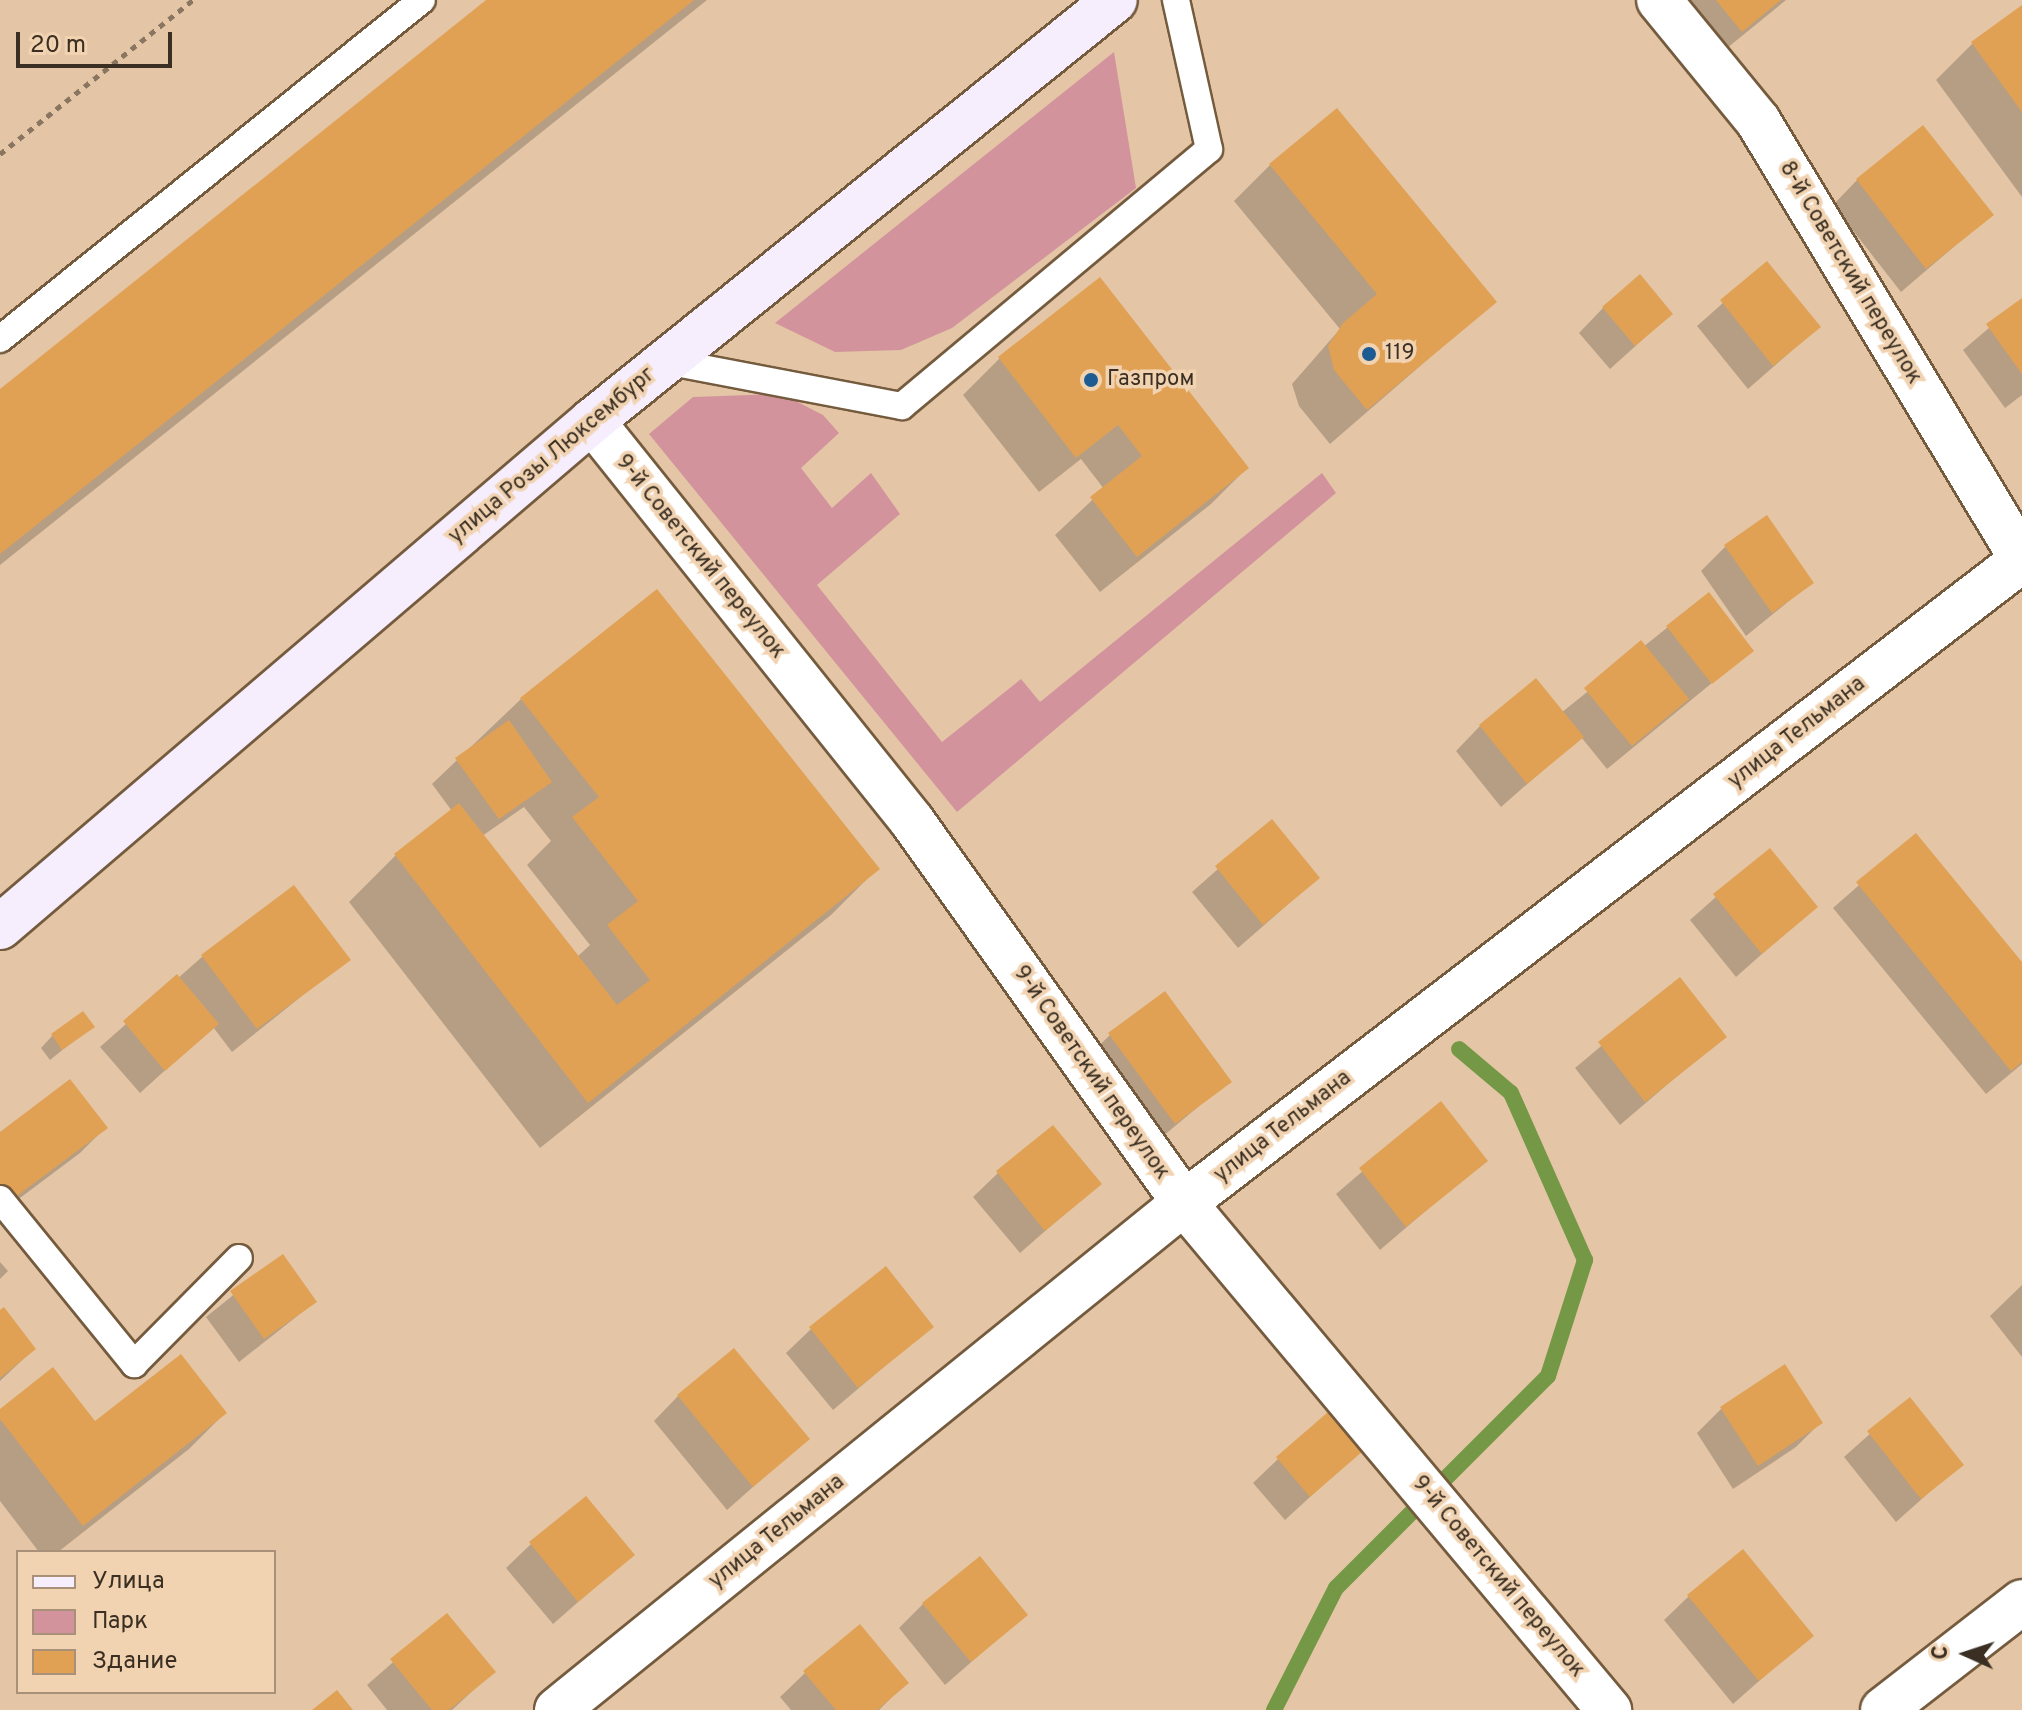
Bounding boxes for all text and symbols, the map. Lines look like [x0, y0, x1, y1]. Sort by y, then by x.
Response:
scale bar [20, 16, 176, 66]
text: 20 m [30, 31, 86, 61]
street label: 8-й Советский переулок [1773, 157, 1927, 389]
place label: 119 [1385, 341, 1415, 367]
marker: 119 [1360, 345, 1378, 363]
street label: улица Розы Люксембург [444, 362, 660, 550]
place label: Газпром [1107, 367, 1194, 393]
marker: Газпром [1082, 371, 1100, 389]
street label: 9-й Советский переулок [609, 450, 791, 664]
street label: улица Тельмана [1723, 671, 1871, 795]
street label: 9-й Советский переулок [1007, 961, 1175, 1185]
street label: улица Тельмана [1209, 1065, 1357, 1189]
street label: улица Тельмана [704, 1469, 850, 1595]
street label: 9-й Советский переулок [1406, 1471, 1590, 1683]
legend [16, 1550, 276, 1694]
text: Улица [92, 1567, 165, 1597]
text: Парк [92, 1607, 148, 1637]
north arrow [1926, 1614, 2006, 1694]
text: С [1928, 1645, 1955, 1660]
text: Здание [92, 1647, 178, 1677]

